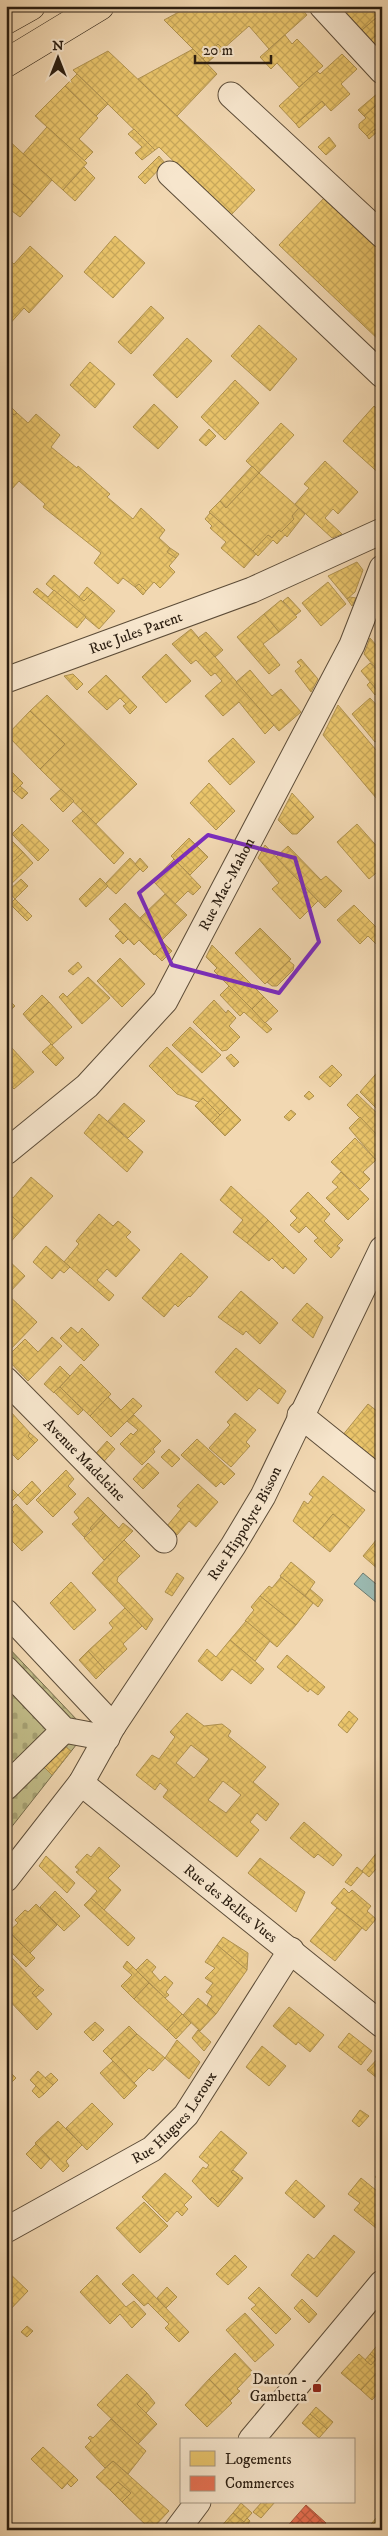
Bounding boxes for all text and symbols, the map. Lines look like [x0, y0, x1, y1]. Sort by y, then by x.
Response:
north arrow [32, 32, 82, 82]
scale bar [195, 32, 272, 64]
text: N [52, 37, 64, 55]
text: 20 m [203, 41, 233, 60]
street label: Rue Jules Parent [86, 607, 185, 658]
street label: Rue Mac-Mahon [194, 834, 259, 934]
street label: Avenue Madeleine [40, 1414, 130, 1505]
street label: Rue Hippolyte Bisson [203, 1463, 286, 1584]
street label: Rue des Belles Vues [180, 1860, 281, 1947]
street label: Rue Hugues Leroux [128, 2067, 221, 2168]
place label: Danton - Gambetta [250, 2370, 308, 2406]
marker: Danton - Gambetta [311, 2382, 323, 2394]
legend [180, 2438, 356, 2504]
text: Logements [225, 2450, 292, 2469]
text: Commerces [225, 2474, 294, 2493]

